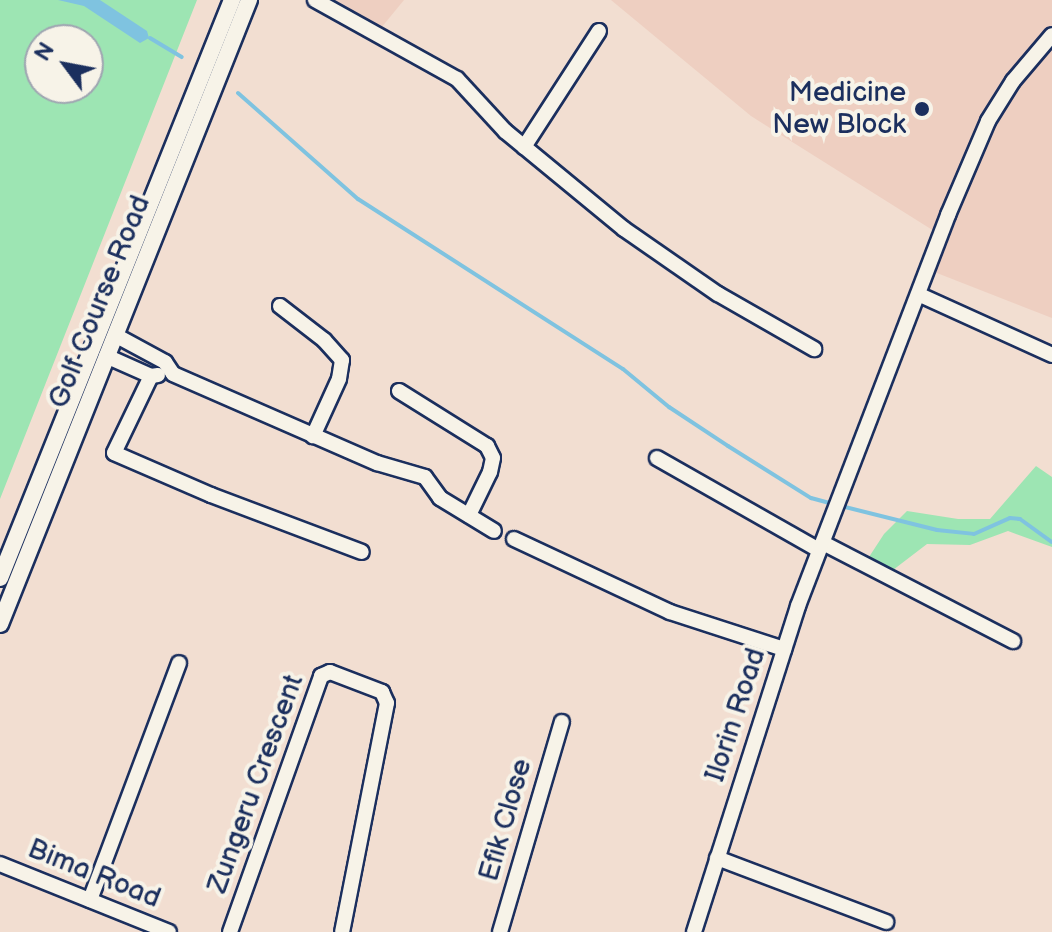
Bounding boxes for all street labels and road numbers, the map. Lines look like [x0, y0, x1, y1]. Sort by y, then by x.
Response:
street label: Golf Course Road [42, 191, 158, 413]
street label: Ilorin Road [699, 644, 773, 786]
street label: Zungeru Crescent [201, 670, 311, 898]
street label: Efik Close [473, 755, 539, 885]
street label: Bima Road [23, 832, 165, 916]

